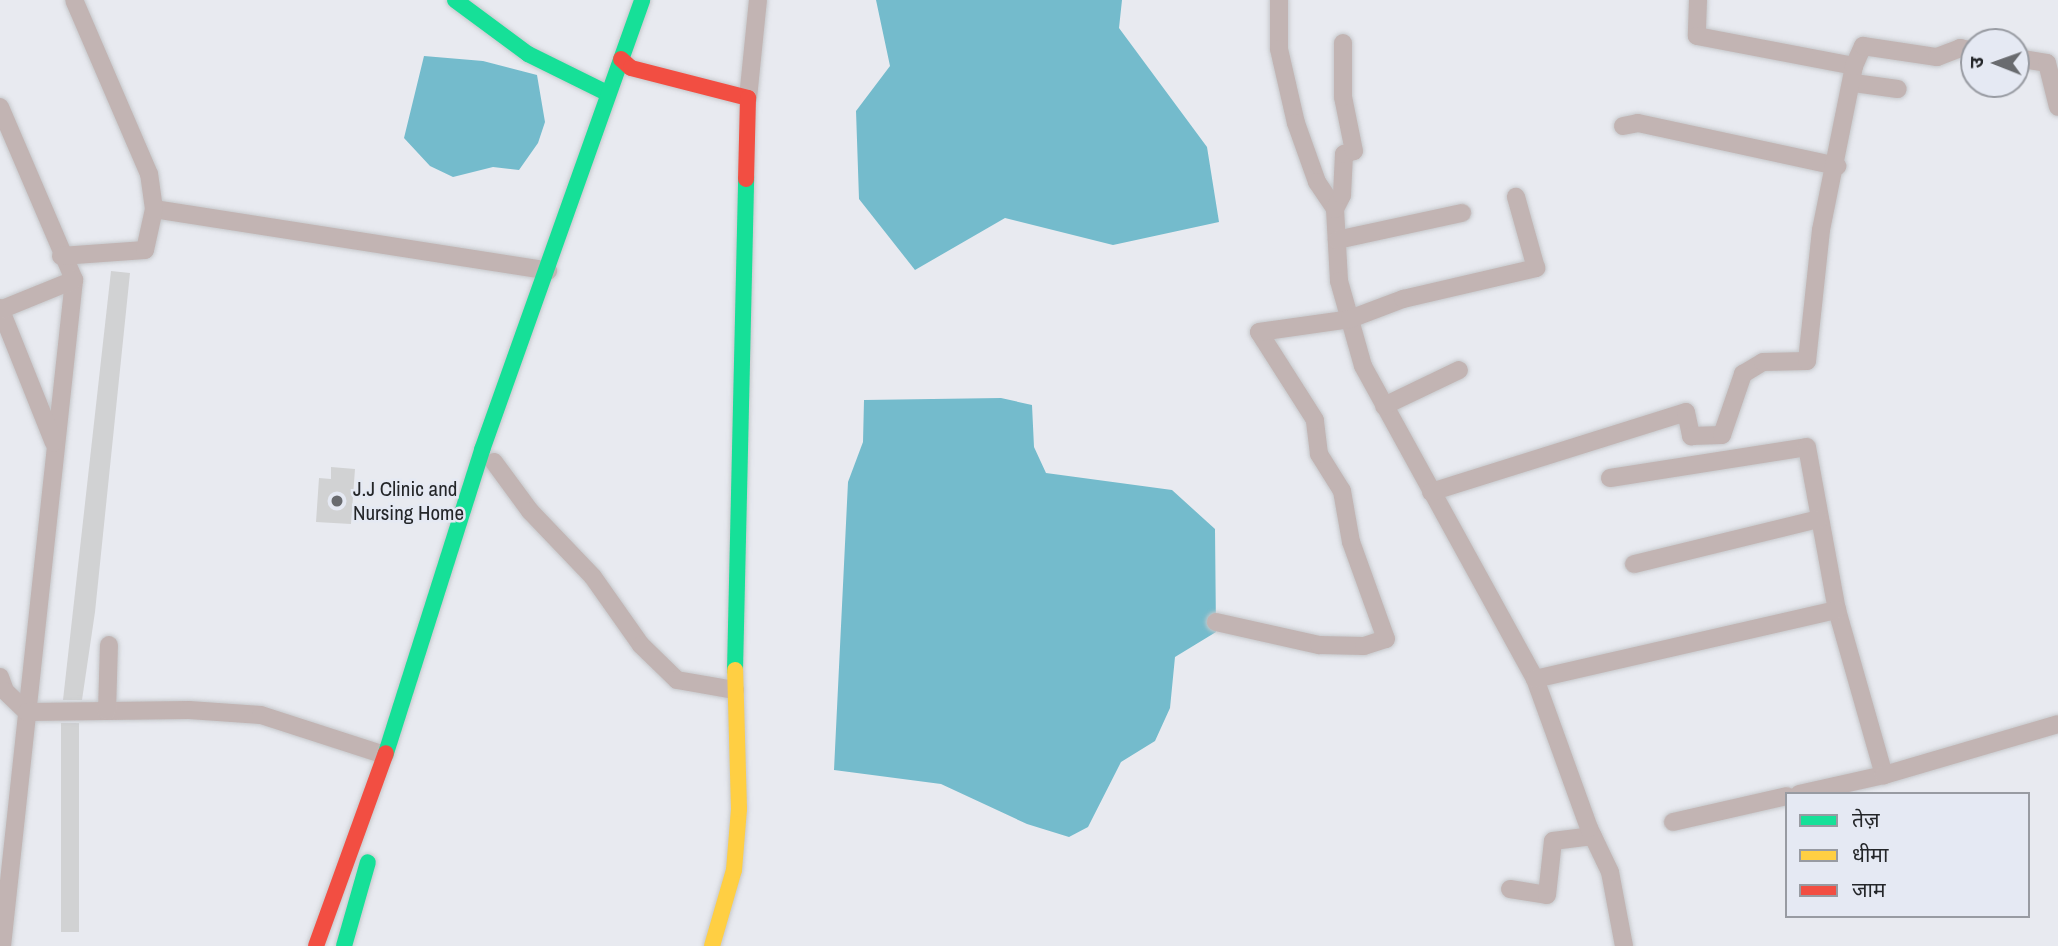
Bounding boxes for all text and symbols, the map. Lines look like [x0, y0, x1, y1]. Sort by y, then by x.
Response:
north arrow [1960, 28, 2030, 98]
text: उ [1963, 57, 1989, 68]
place label: J.J Clinic and Nursing Home [353, 476, 464, 526]
marker: J.J Clinic and Nursing Home [327, 491, 347, 511]
legend [1785, 792, 2030, 918]
text: तेज़ [1852, 805, 1880, 834]
text: धीमा [1852, 840, 1888, 869]
text: जाम [1852, 875, 1886, 904]

